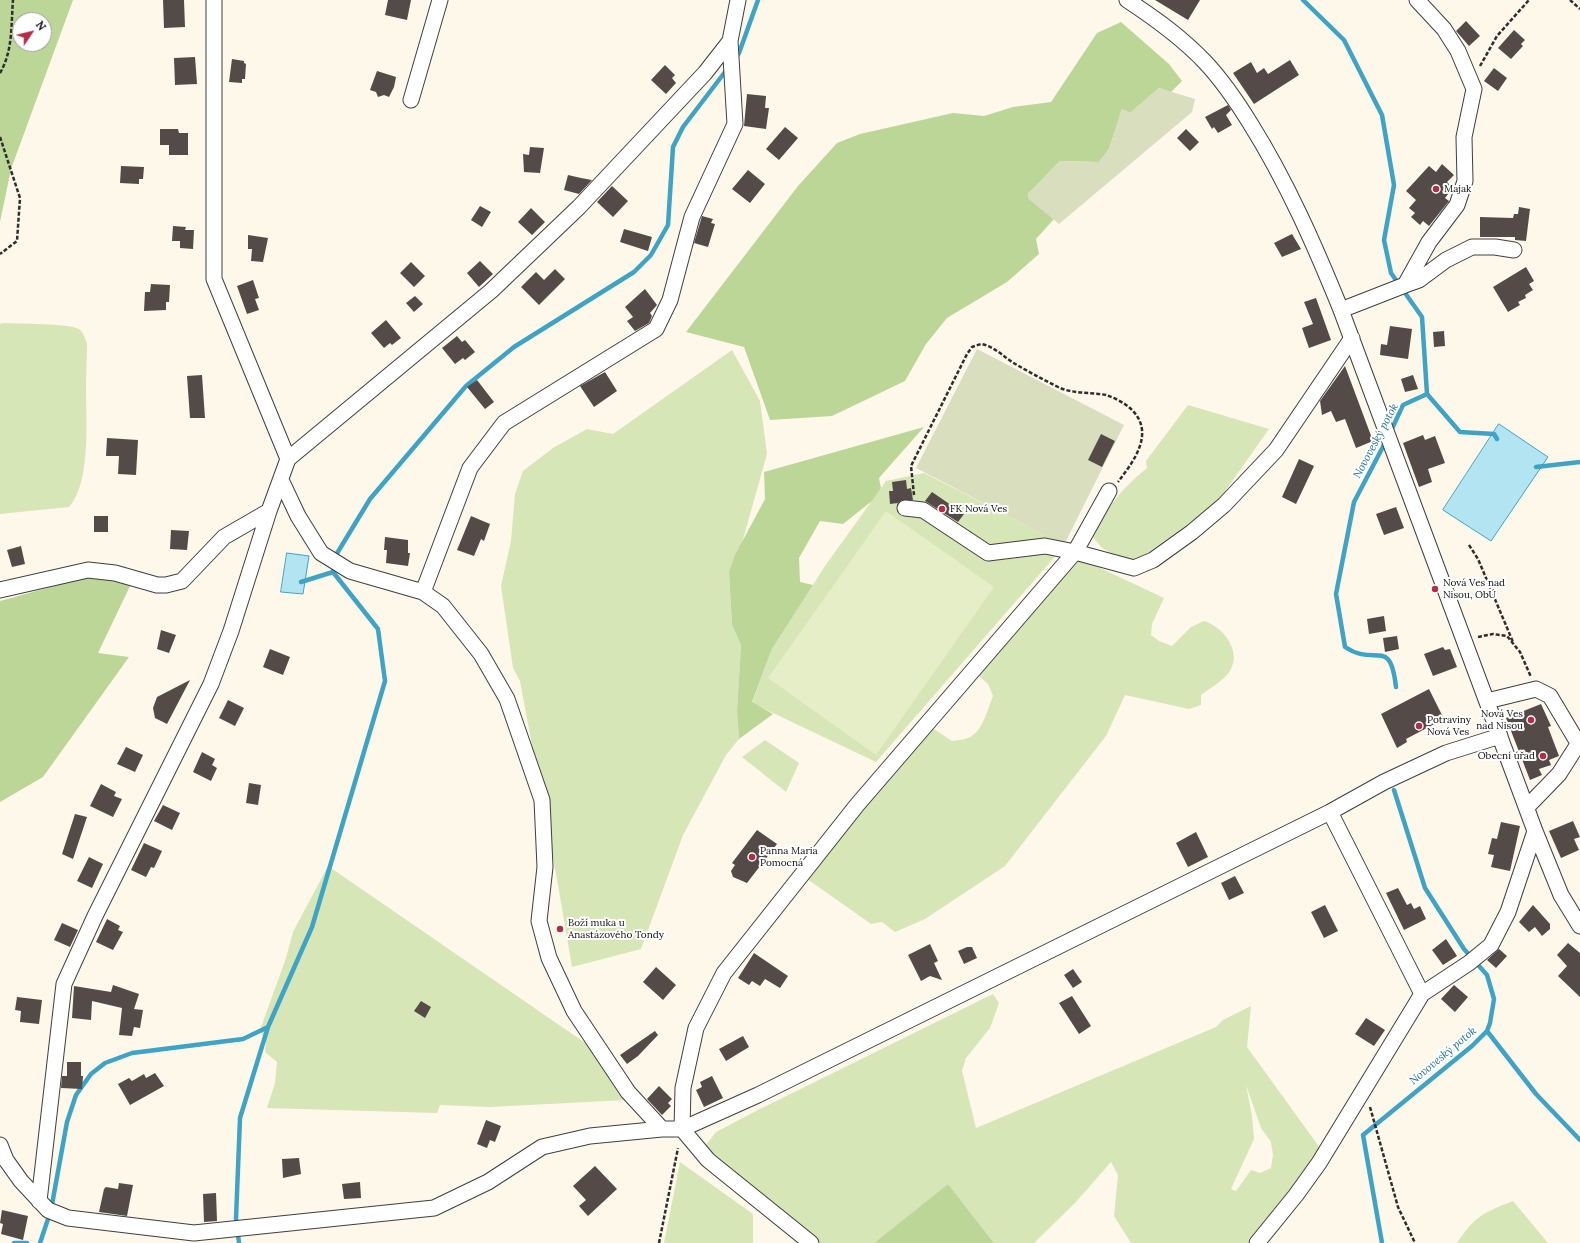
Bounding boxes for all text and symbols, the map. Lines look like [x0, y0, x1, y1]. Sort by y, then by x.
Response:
north arrow [12, 12, 52, 52]
text: N [33, 18, 49, 33]
place label: Majak [1444, 183, 1471, 195]
marker: Majak [1431, 184, 1441, 194]
water label: Novoveský potok [1351, 401, 1401, 481]
place label: FK Nová Ves [950, 503, 1007, 515]
marker: FK Nová Ves [937, 504, 947, 514]
place label: Nová Ves nad Nisou, ObÚ [1443, 577, 1505, 600]
marker: Nová Ves nad Nisou, ObÚ [1430, 584, 1440, 594]
place label: Nová Ves nad Nisou [1476, 708, 1523, 732]
place label: Potraviny Nová Ves [1427, 714, 1471, 738]
marker: Nová Ves nad Nisou [1526, 715, 1536, 725]
marker: Potraviny Nová Ves [1414, 721, 1424, 731]
place label: Obecní úřad [1478, 750, 1535, 762]
marker: Obecní úřad [1538, 751, 1548, 761]
place label: Panna Maria Pomocná [760, 845, 818, 868]
marker: Panna Maria Pomocná [747, 852, 757, 862]
place label: Boží muka u Anastázového Tondy [568, 917, 664, 940]
marker: Boží muka u Anastázového Tondy [555, 924, 565, 934]
water label: Novoveský potok [1407, 1024, 1479, 1088]

